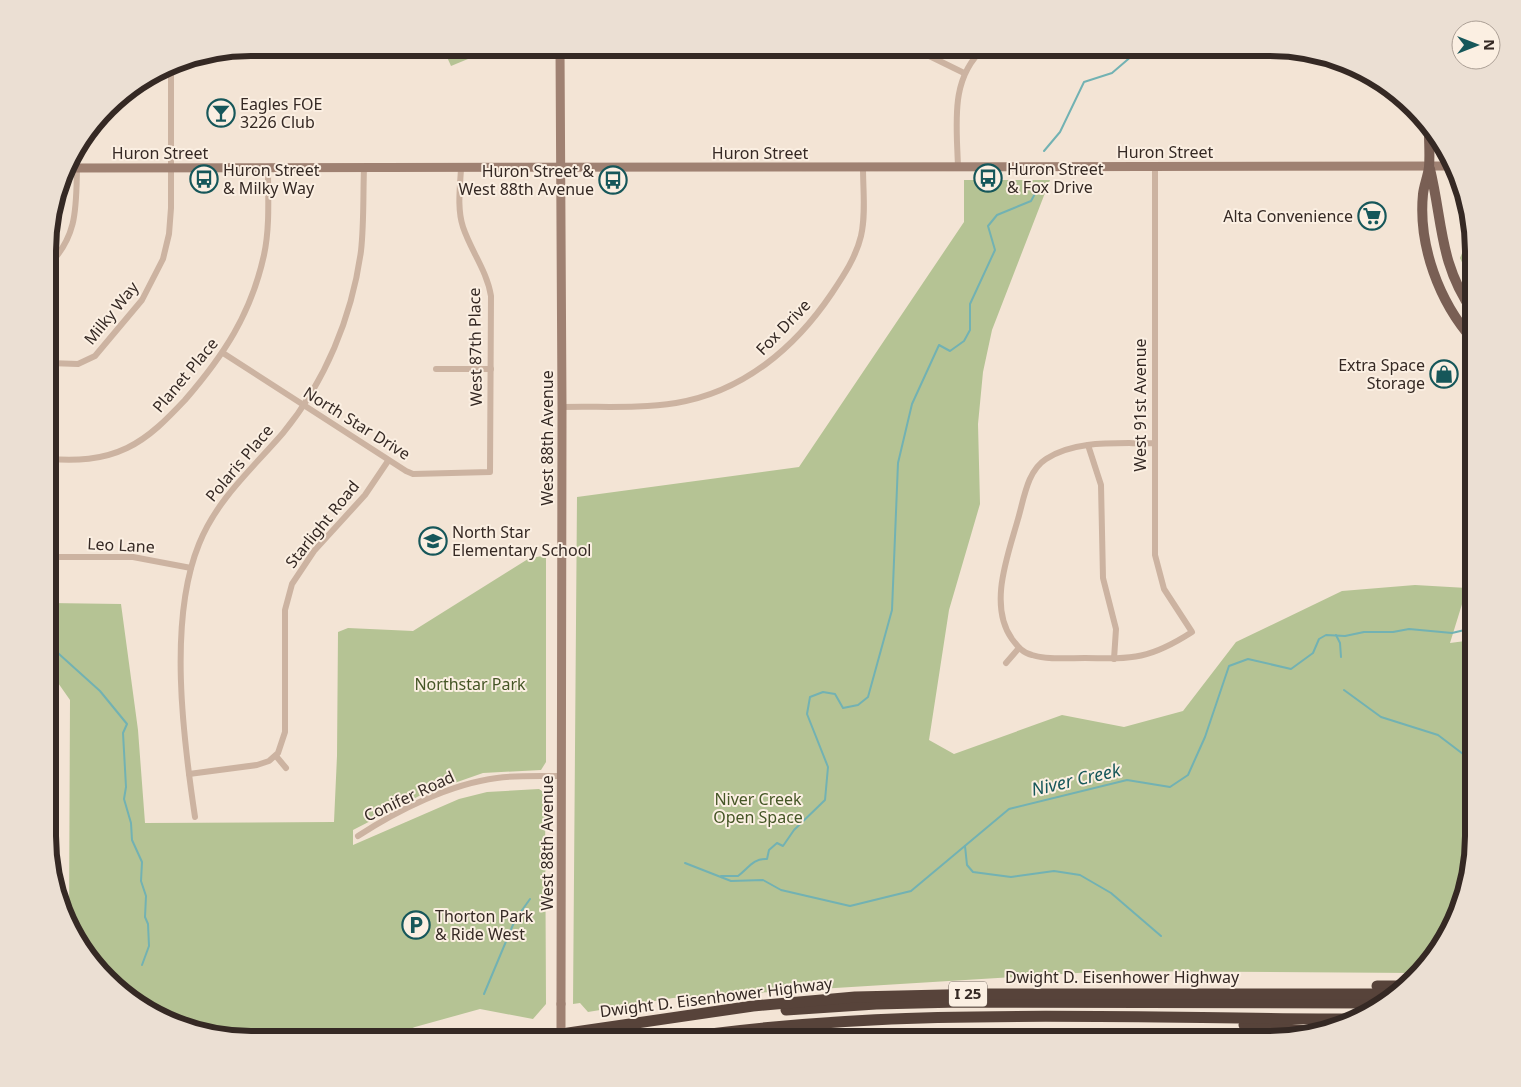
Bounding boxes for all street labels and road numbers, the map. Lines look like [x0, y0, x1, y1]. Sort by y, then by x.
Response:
street label: Huron Street [1117, 141, 1213, 163]
street label: Huron Street [112, 142, 208, 164]
street label: Huron Street [712, 142, 808, 164]
street label: Milky Way [79, 276, 144, 349]
street label: West 87th Place [463, 287, 487, 407]
street label: Fox Drive [751, 294, 815, 360]
street label: Planet Place [147, 333, 223, 417]
street label: West 91st Avenue [1129, 338, 1151, 472]
street label: West 88th Avenue [536, 370, 558, 506]
street label: North Star Drive [299, 381, 415, 465]
street label: Polaris Place [200, 420, 278, 506]
street label: Starlight Road [280, 476, 364, 572]
street label: Leo Lane [87, 532, 155, 558]
street label: Conifer Road [360, 765, 458, 827]
street label: West 88th Avenue [536, 775, 558, 911]
street label: Dwight D. Eisenhower Highway [1005, 966, 1240, 988]
street label: Dwight D. Eisenhower Highway [598, 972, 834, 1022]
road number: I 25 [949, 982, 987, 1006]

